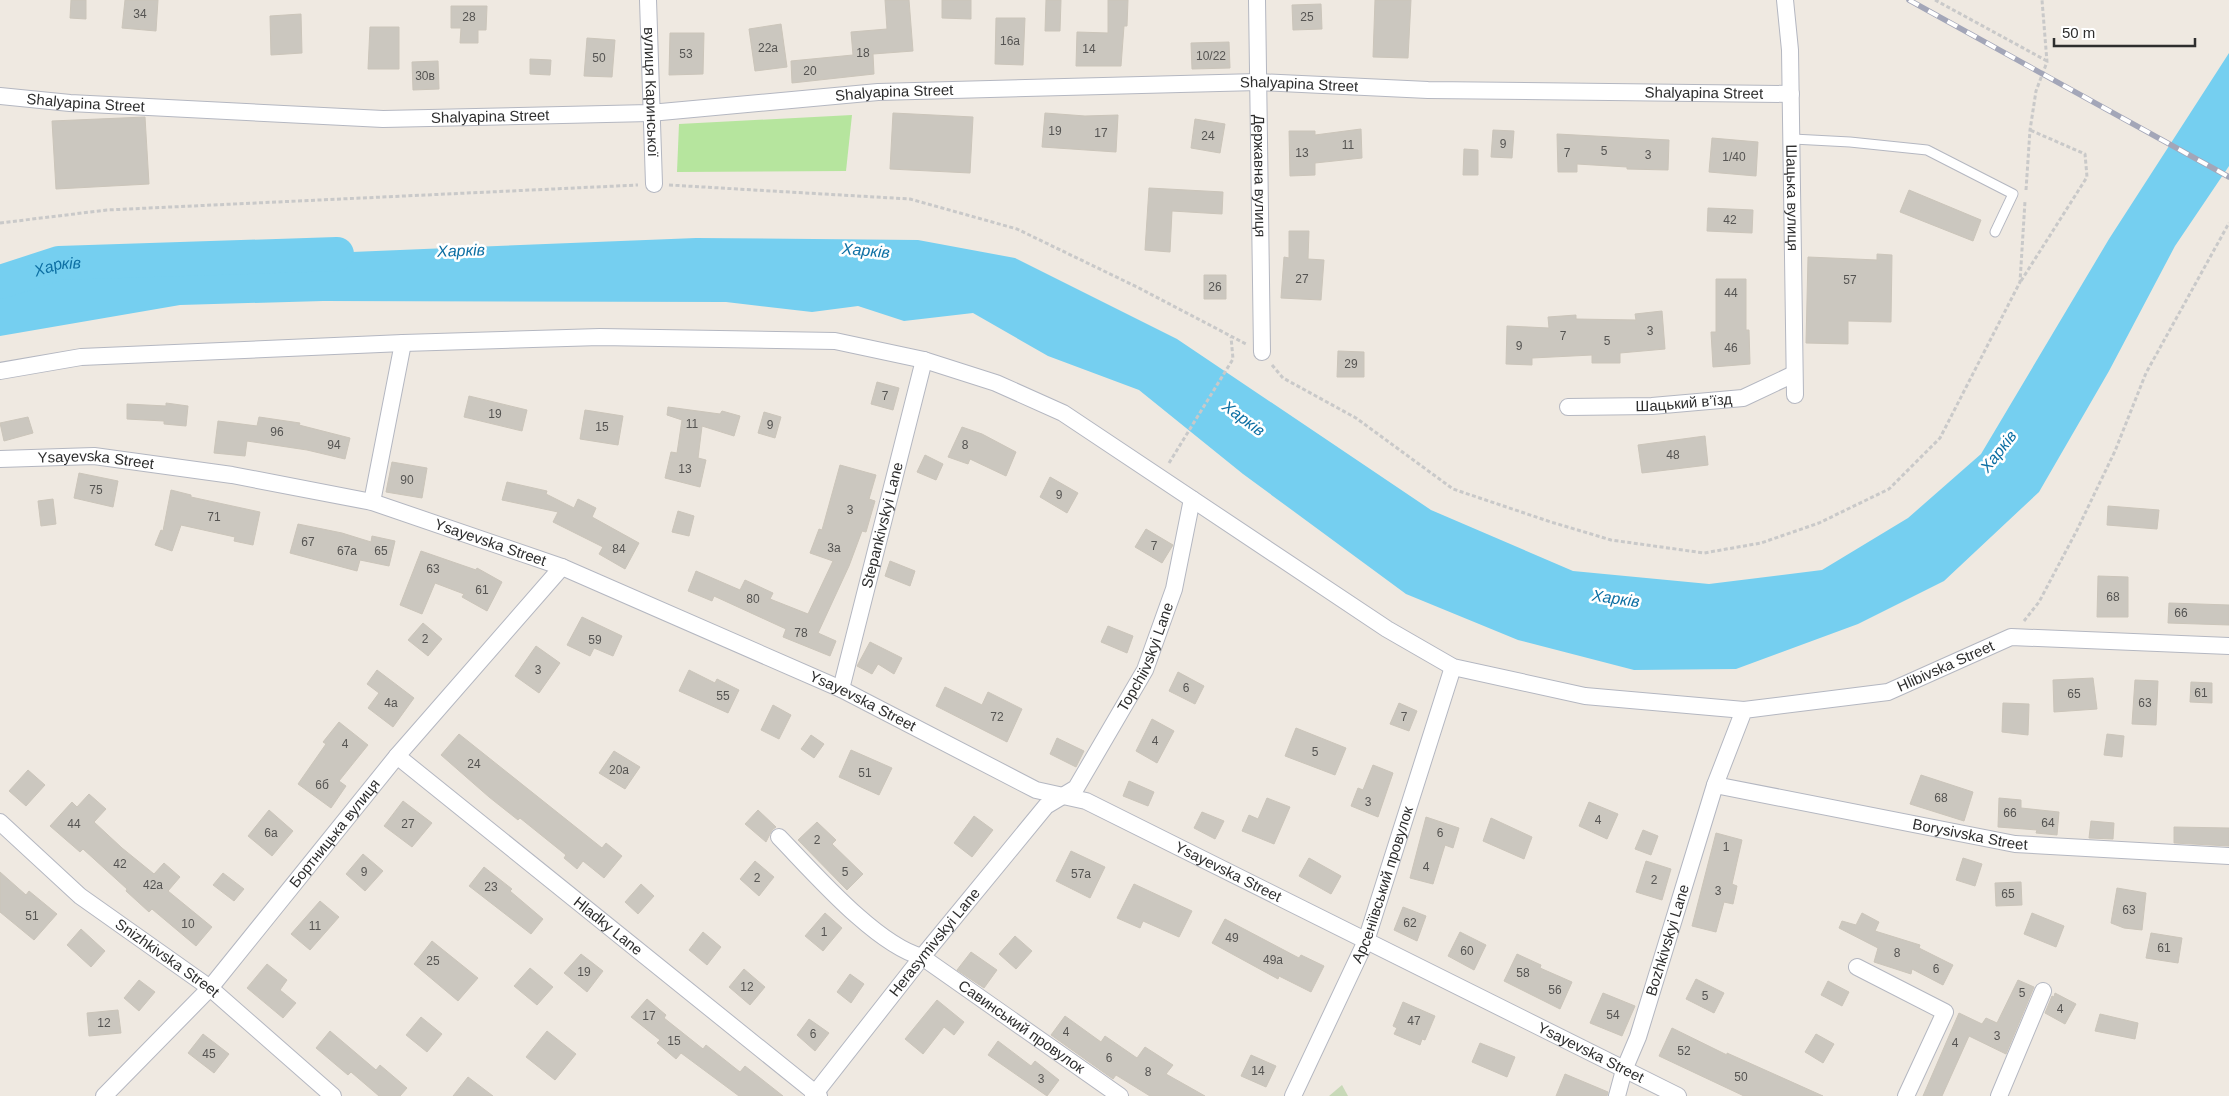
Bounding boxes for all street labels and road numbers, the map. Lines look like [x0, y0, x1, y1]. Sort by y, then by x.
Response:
street label: вулиця Каринської [641, 27, 662, 158]
street label: Shalyapina Street [1240, 73, 1359, 95]
street label: Shalyapina Street [834, 81, 954, 104]
street label: Shalyapina Street [1645, 83, 1764, 102]
street label: Shalyapina Street [26, 90, 146, 115]
street label: Shalyapina Street [431, 106, 550, 126]
street label: Державна вулиця [1251, 115, 1269, 237]
street label: Шацька вулиця [1783, 144, 1802, 251]
street label: Шацький в’їзд [1635, 390, 1733, 414]
street label: Ysayevska Street [37, 447, 156, 472]
street label: Stepankivskyi Lane [858, 460, 906, 590]
street label: Ysayevska Street [433, 515, 549, 569]
street label: Topchiivskyi Lane [1114, 600, 1176, 714]
street label: Hlibivska Street [1894, 636, 1997, 695]
street label: Ysayevska Street [807, 667, 920, 735]
street label: Бортницька вулиця [286, 775, 383, 891]
street label: Арсеніївський провулок [1348, 804, 1416, 966]
street label: Borysivska Street [1911, 815, 2029, 853]
street label: Ysayevska Street [1172, 838, 1285, 905]
street label: Bozhkivskyi Lane [1642, 882, 1692, 998]
street label: Herasymivskyi Lane [885, 884, 983, 1000]
street label: Hladky Lane [571, 893, 646, 958]
street label: Snizhkivska Street [112, 915, 224, 1001]
street label: Савинський провулок [955, 976, 1089, 1077]
street label: Ysayevska Street [1535, 1018, 1648, 1086]

